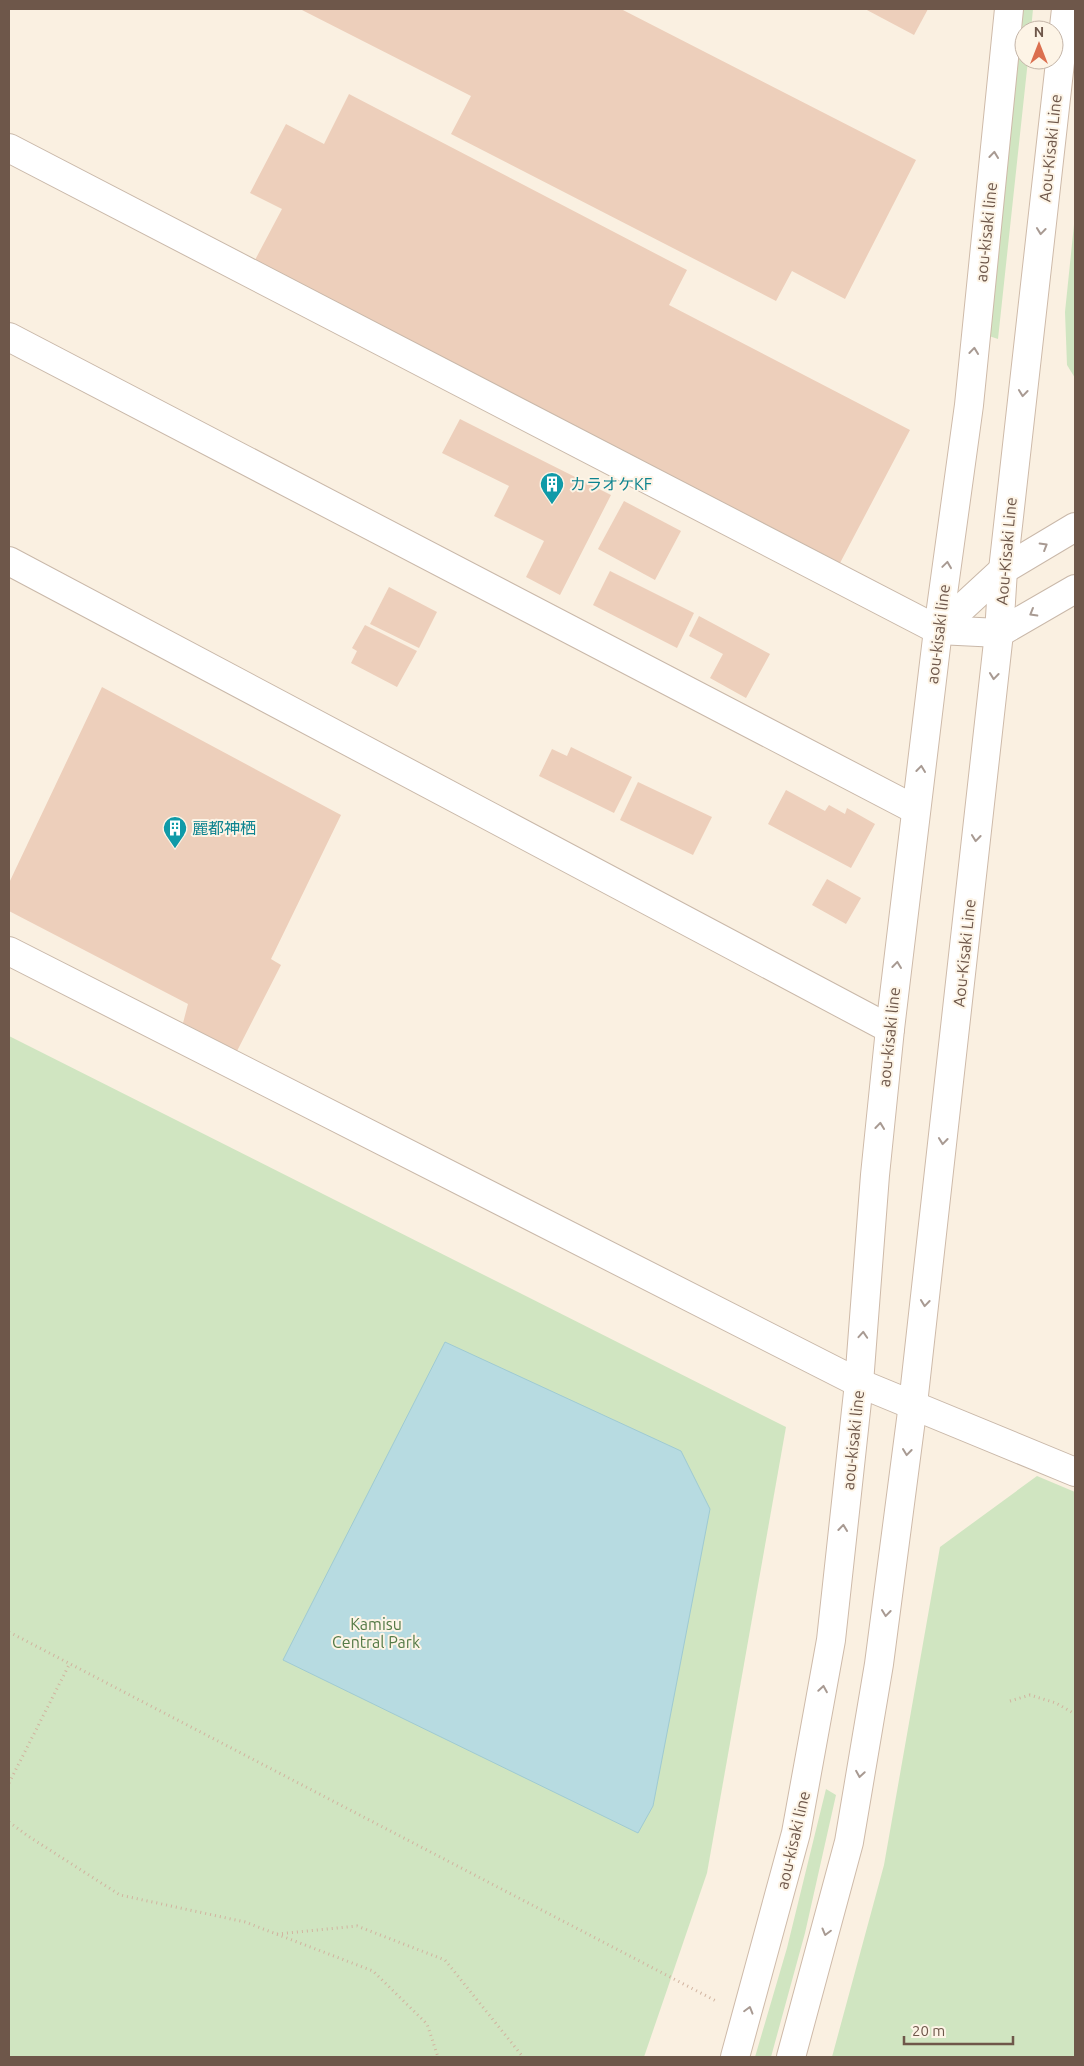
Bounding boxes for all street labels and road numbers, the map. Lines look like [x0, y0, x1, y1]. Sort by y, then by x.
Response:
street label: Aou-Kisaki Line [1035, 93, 1065, 203]
street label: aou-kisaki line [972, 181, 1000, 283]
street label: Aou-Kisaki Line [992, 496, 1020, 606]
street label: aou-kisaki line [923, 583, 953, 685]
street label: Aou-Kisaki Line [949, 898, 979, 1008]
street label: aou-kisaki line [875, 986, 903, 1088]
street label: aou-kisaki line [839, 1389, 867, 1491]
street label: aou-kisaki line [773, 1789, 813, 1891]

